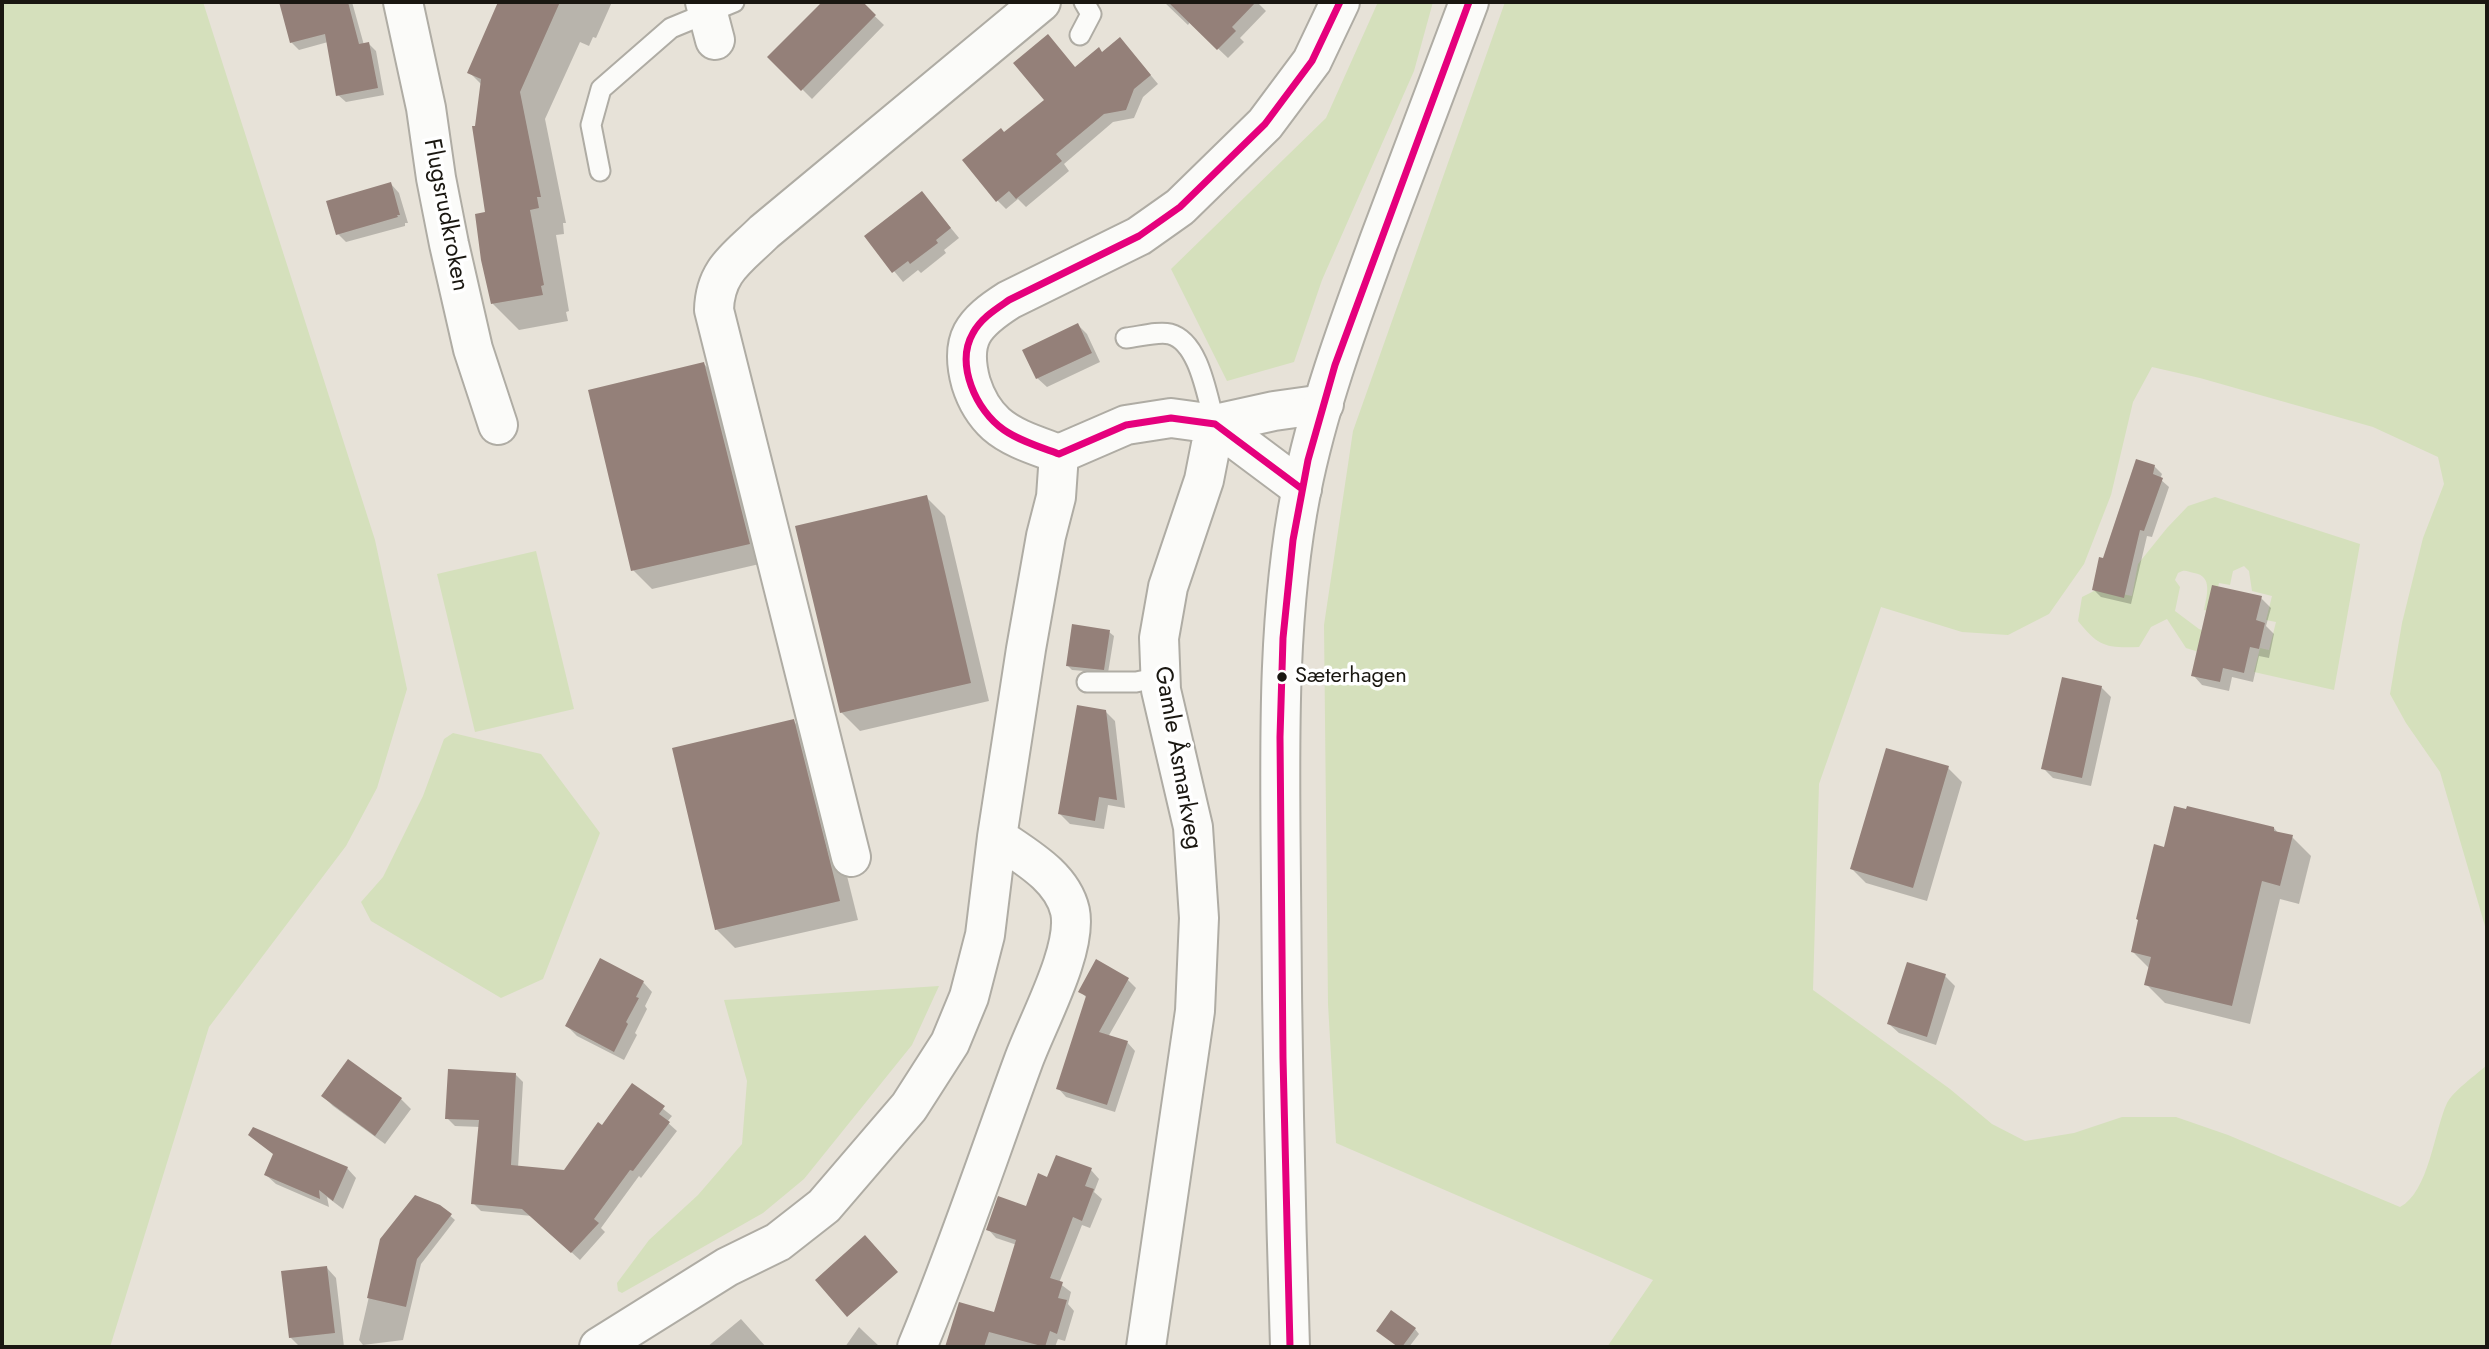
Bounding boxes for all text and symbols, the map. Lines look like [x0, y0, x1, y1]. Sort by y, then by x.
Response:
street label: Flugsrudkroken [416, 136, 474, 294]
street label: Gamle Åsmarkveg [1147, 664, 1207, 852]
place label: Sæterhagen [1295, 664, 1407, 690]
marker: Sæterhagen [1275, 670, 1289, 684]

